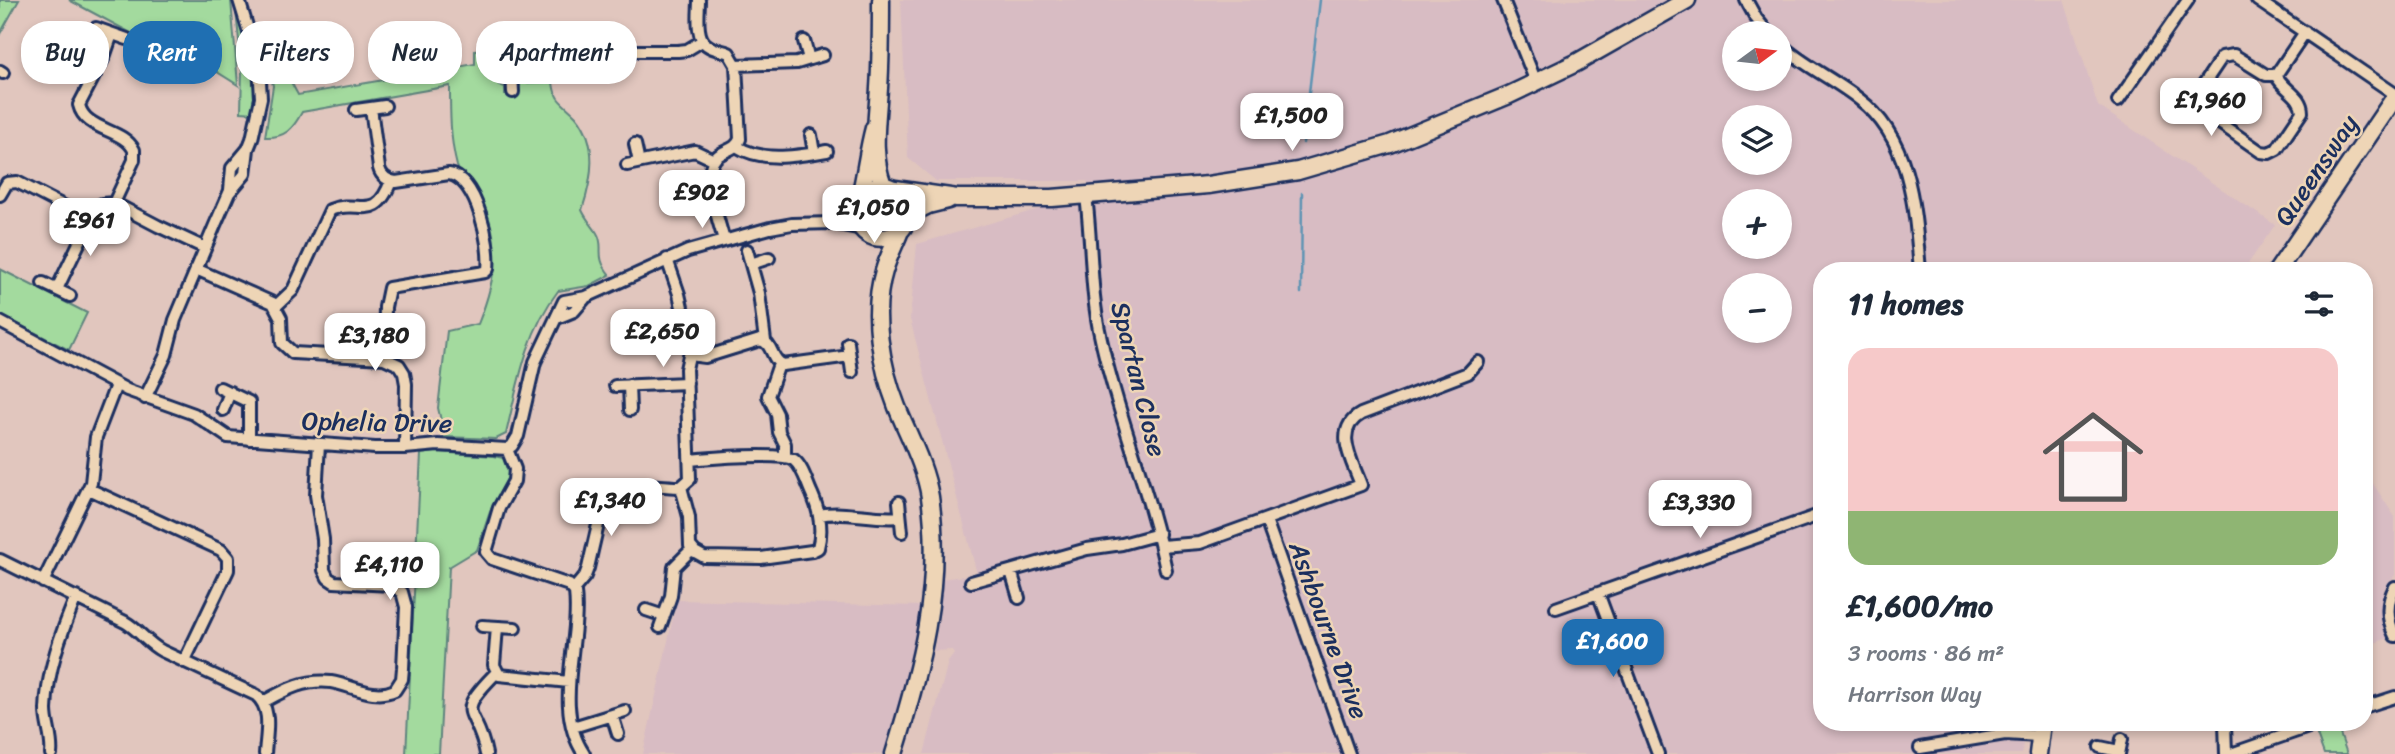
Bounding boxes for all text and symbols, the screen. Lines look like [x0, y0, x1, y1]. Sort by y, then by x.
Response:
chip: Buy [21, 21, 109, 84]
chip: Rent [123, 21, 222, 84]
chip: Filters [236, 21, 354, 84]
chip: New [368, 21, 462, 84]
chip: Apartment [476, 21, 637, 84]
north arrow [1722, 21, 1792, 91]
map controls [1722, 21, 1792, 343]
pin: £1,960 [2154, 78, 2268, 138]
text: £1,960 [2176, 80, 2246, 121]
pin: £1,500 [1235, 94, 1349, 153]
text: £1,500 [1256, 95, 1328, 136]
street label: Queensway [2261, 104, 2371, 236]
button: layers [1722, 105, 1792, 175]
pin: £902 [661, 170, 743, 230]
text: £902 [675, 172, 729, 213]
pin: £1,050 [817, 186, 931, 245]
text: £1,050 [838, 187, 910, 228]
button: + [1722, 189, 1792, 259]
pin: £961 [49, 198, 131, 258]
text: £961 [65, 200, 115, 241]
button: − [1722, 273, 1792, 343]
text: 11 homes [1848, 277, 1963, 331]
icon: filters [2300, 285, 2338, 323]
street label: Spartan Close [1097, 296, 1181, 462]
pin: £2,650 [606, 310, 720, 369]
text: £2,650 [626, 311, 700, 352]
pin: £3,180 [318, 314, 432, 373]
text: £3,180 [340, 315, 410, 356]
icon: home [2030, 394, 2156, 520]
street label: Ophelia Drive [301, 398, 453, 446]
pin: £1,340 [554, 478, 668, 538]
text: £1,340 [576, 480, 646, 521]
pin: £3,330 [1643, 480, 1757, 540]
text: £3,330 [1665, 482, 1735, 523]
street label: Ashbourne Drive [1275, 534, 1383, 725]
pin: £4,110 [333, 542, 447, 602]
text: £4,110 [356, 544, 424, 585]
text: £1,600/mo [1848, 579, 1993, 633]
pin: £1,600 [1556, 620, 1670, 679]
text: £1,600 [1578, 621, 1648, 662]
text: 3 rooms · 86 m² [1848, 633, 2004, 674]
text: Harrison Way [1848, 674, 1981, 715]

